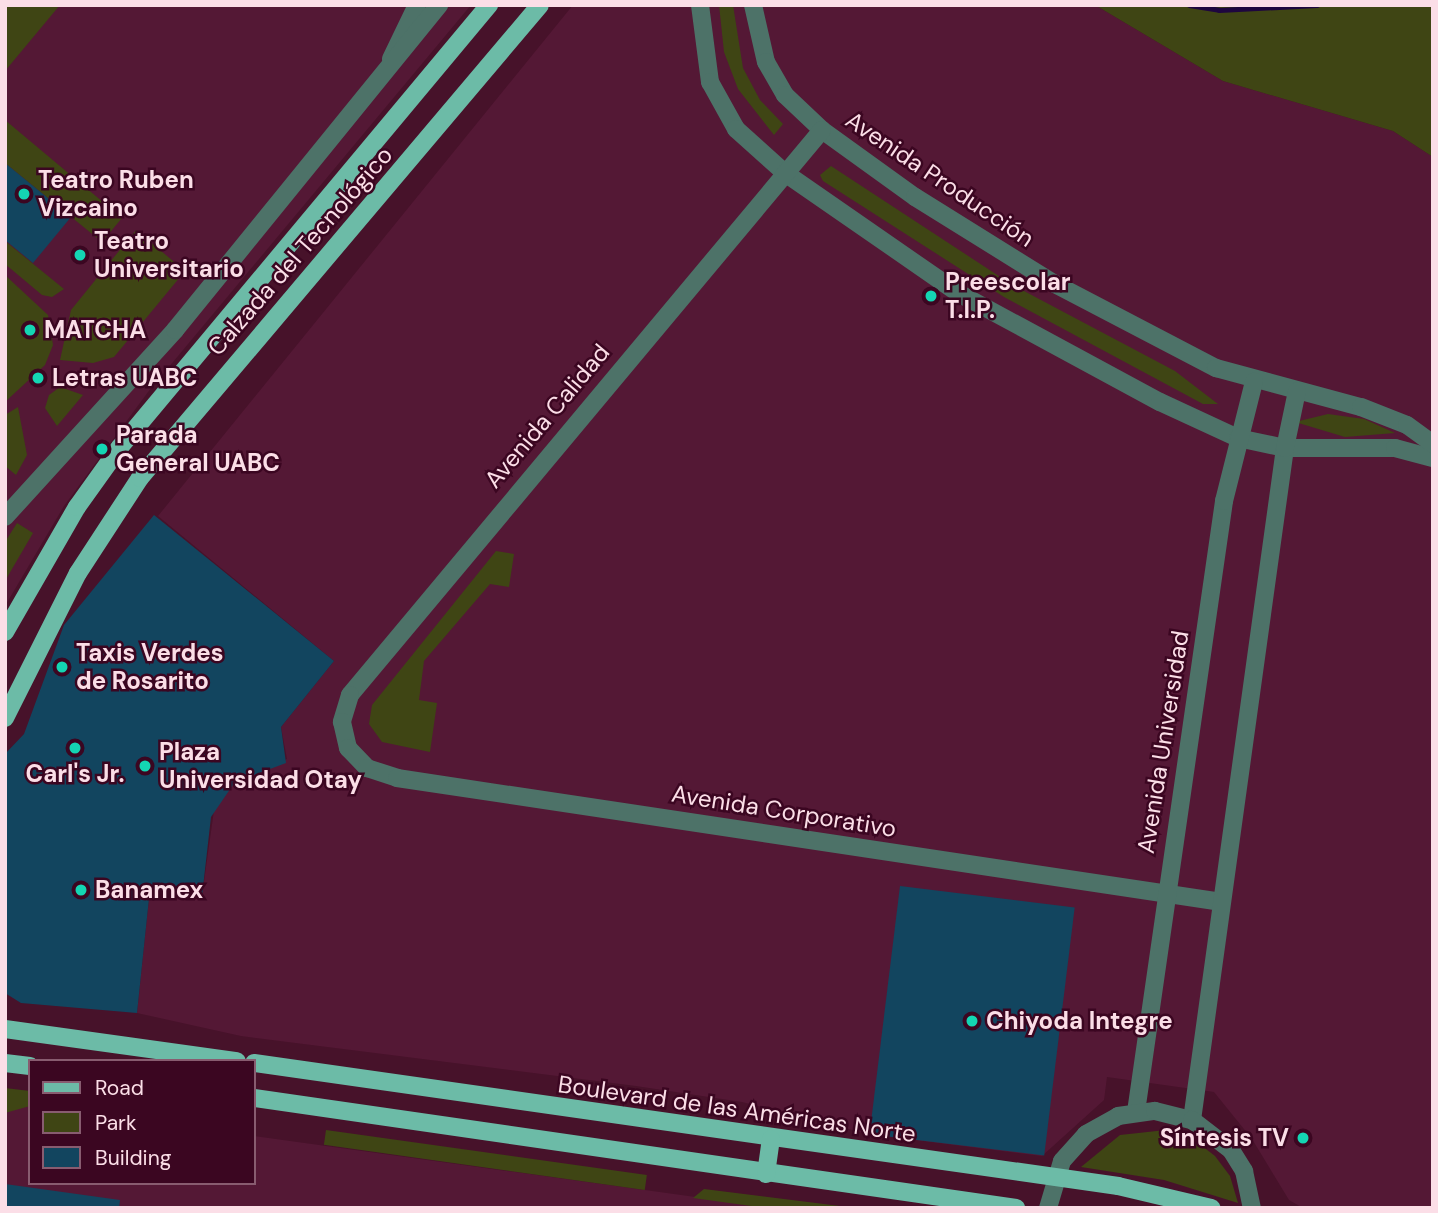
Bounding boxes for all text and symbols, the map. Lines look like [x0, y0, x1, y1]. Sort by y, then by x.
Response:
street label: Avenida Producción [840, 105, 1040, 253]
street label: Calzada del Tecnológico [201, 141, 399, 361]
place label: Teatro Ruben Vizcaino [38, 166, 194, 222]
marker: Teatro Ruben Vizcaino [16, 186, 32, 202]
place label: Teatro Universitario [94, 227, 244, 283]
marker: Teatro Universitario [72, 247, 88, 263]
place label: Preescolar T.I.P. [945, 268, 1071, 324]
marker: Preescolar T.I.P. [923, 288, 939, 304]
place label: MATCHA [44, 316, 146, 344]
marker: MATCHA [22, 322, 38, 338]
street label: Avenida Calidad [478, 338, 616, 494]
place label: Letras UABC [52, 364, 198, 392]
marker: Letras UABC [30, 370, 46, 386]
place label: Parada General UABC [116, 421, 280, 477]
marker: Parada General UABC [94, 441, 110, 457]
street label: Avenida Universidad [1131, 629, 1195, 855]
place label: Taxis Verdes de Rosarito [76, 639, 224, 695]
marker: Taxis Verdes de Rosarito [54, 659, 70, 675]
place label: Plaza Universidad Otay [159, 738, 362, 794]
marker: Carl's Jr. [67, 740, 83, 756]
marker: Plaza Universidad Otay [137, 758, 153, 774]
place label: Carl's Jr. [25, 760, 125, 788]
street label: Avenida Corporativo [670, 779, 898, 843]
place label: Banamex [95, 876, 203, 904]
marker: Banamex [73, 882, 89, 898]
place label: Chiyoda Integre [986, 1007, 1173, 1035]
marker: Chiyoda Integre [964, 1013, 980, 1029]
legend [28, 1059, 256, 1185]
street label: Boulevard de las Américas Norte [556, 1070, 918, 1148]
text: Road [95, 1074, 144, 1102]
text: Park [95, 1109, 136, 1137]
place label: Síntesis TV [1160, 1124, 1289, 1152]
marker: Síntesis TV [1295, 1130, 1311, 1146]
text: Building [95, 1144, 171, 1172]

